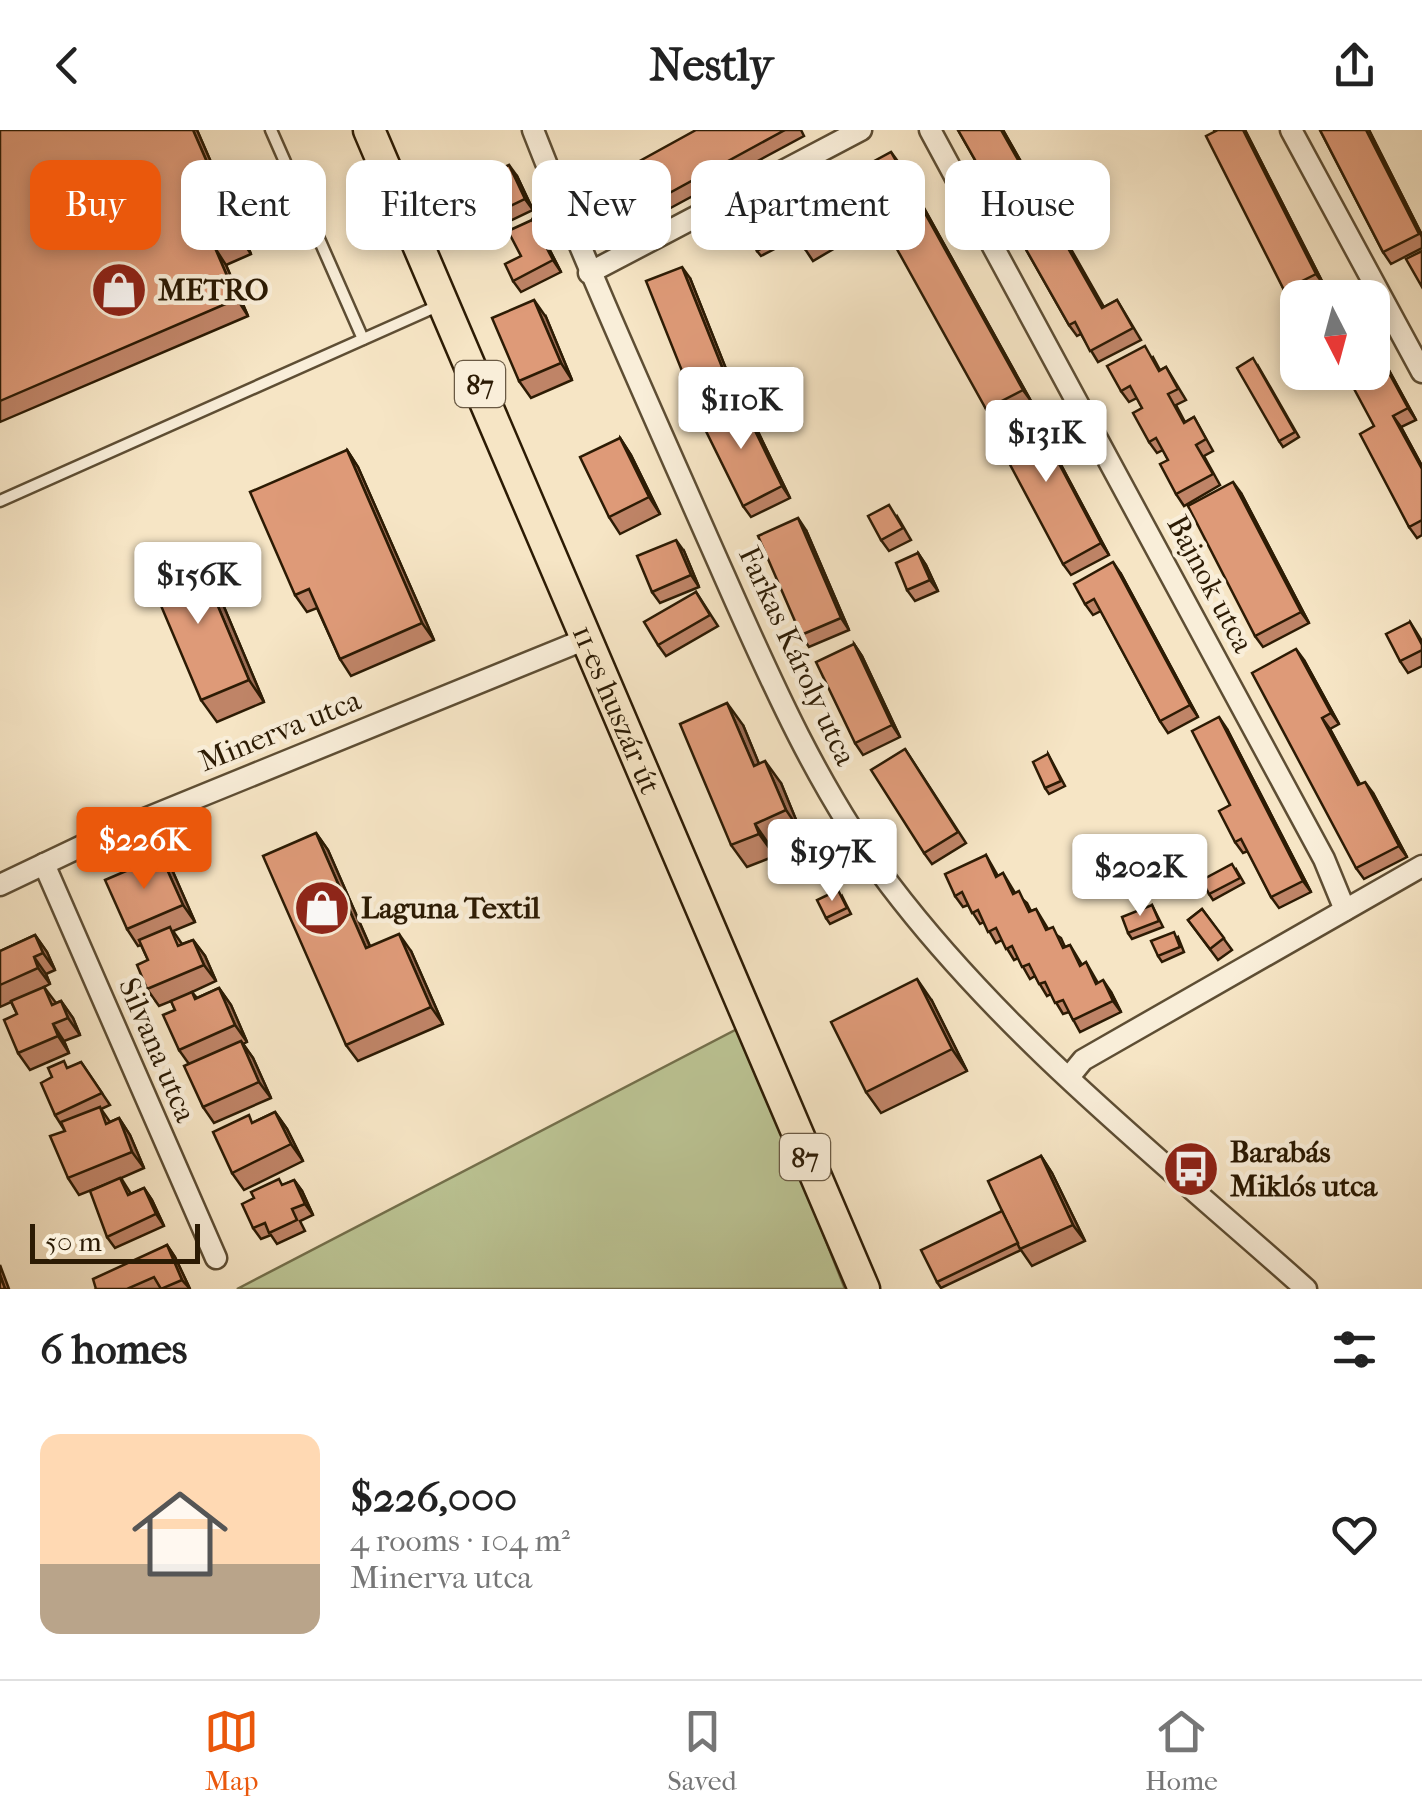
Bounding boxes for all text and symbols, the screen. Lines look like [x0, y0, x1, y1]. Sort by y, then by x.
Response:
icon: back [40, 38, 95, 93]
icon: share [1327, 38, 1382, 93]
text: Nestly [649, 39, 773, 92]
chip: Buy [30, 160, 161, 250]
chip: Rent [181, 160, 326, 250]
chip: Filters [346, 160, 512, 250]
chip: New [532, 160, 671, 250]
chip: Apartment [691, 160, 925, 250]
chip: House [945, 160, 1110, 250]
shop icon: METRO [89, 260, 149, 320]
place label: METRO [158, 273, 269, 308]
north arrow [1280, 280, 1390, 390]
map controls [1280, 280, 1390, 390]
road number: 87 [455, 361, 505, 407]
pin: $110K [671, 367, 811, 452]
text: $110K [700, 381, 782, 418]
pin: $131K [976, 400, 1116, 485]
text: $131K [1008, 414, 1084, 451]
street label: Bajnok utca [1159, 510, 1261, 659]
street label: Farkas Károly utca [731, 541, 863, 772]
pin: $156K [128, 542, 268, 627]
text: $156K [156, 556, 240, 593]
street label: 11-es huszár út [565, 620, 668, 799]
street label: Minerva utca [194, 682, 367, 779]
pin: $226K [74, 807, 214, 892]
pin: $197K [762, 819, 902, 904]
text: $226K [98, 821, 190, 858]
text: $197K [790, 833, 874, 870]
pin: $202K [1070, 834, 1210, 919]
text: $202K [1094, 848, 1186, 885]
shop icon: Laguna Textil [292, 878, 352, 938]
place label: Laguna Textil [361, 891, 541, 926]
street label: Silvana utca [111, 973, 203, 1128]
road number: 87 [780, 1134, 830, 1180]
place label: Barabás Miklós utca [1230, 1135, 1378, 1204]
bus stop icon: Barabás Miklós utca [1161, 1139, 1221, 1199]
scale bar [30, 1219, 200, 1264]
text: 50 m [45, 1225, 102, 1258]
icon: filters [1327, 1322, 1382, 1377]
text: 6 homes [40, 1325, 187, 1374]
text: $226,000 [350, 1473, 517, 1522]
icon: home [120, 1474, 240, 1594]
icon: heart [1327, 1507, 1382, 1562]
text: 4 rooms · 104 m² [350, 1522, 570, 1559]
text: Minerva utca [350, 1559, 532, 1596]
tab: Map [204, 1704, 259, 1797]
tab: Saved [667, 1704, 737, 1797]
tab: Home [1145, 1704, 1218, 1797]

